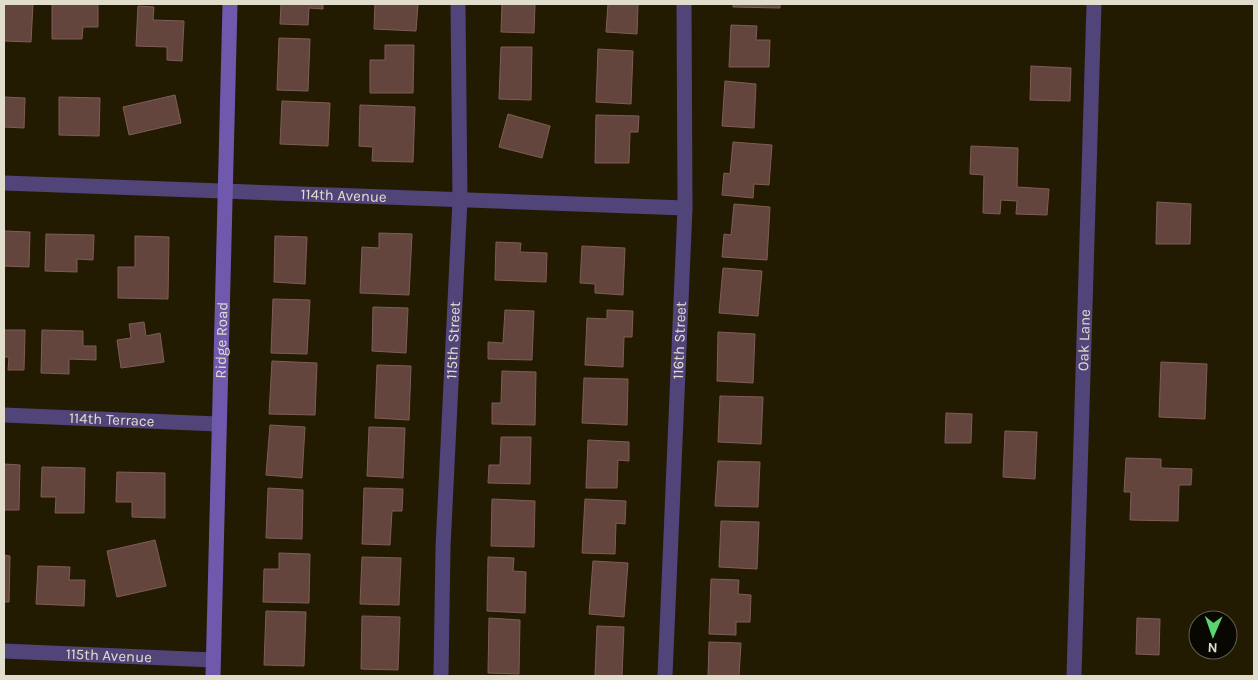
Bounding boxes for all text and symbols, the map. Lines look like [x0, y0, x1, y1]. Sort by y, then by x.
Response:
street label: 114th Avenue [300, 185, 387, 206]
street label: Ridge Road [212, 301, 231, 379]
street label: 115th Street [442, 301, 464, 380]
street label: 116th Street [669, 301, 690, 380]
street label: Oak Lane [1074, 309, 1094, 371]
street label: 114th Terrace [69, 409, 155, 430]
north arrow [1188, 610, 1238, 660]
text: N [1207, 639, 1218, 656]
street label: 115th Avenue [66, 645, 152, 666]

